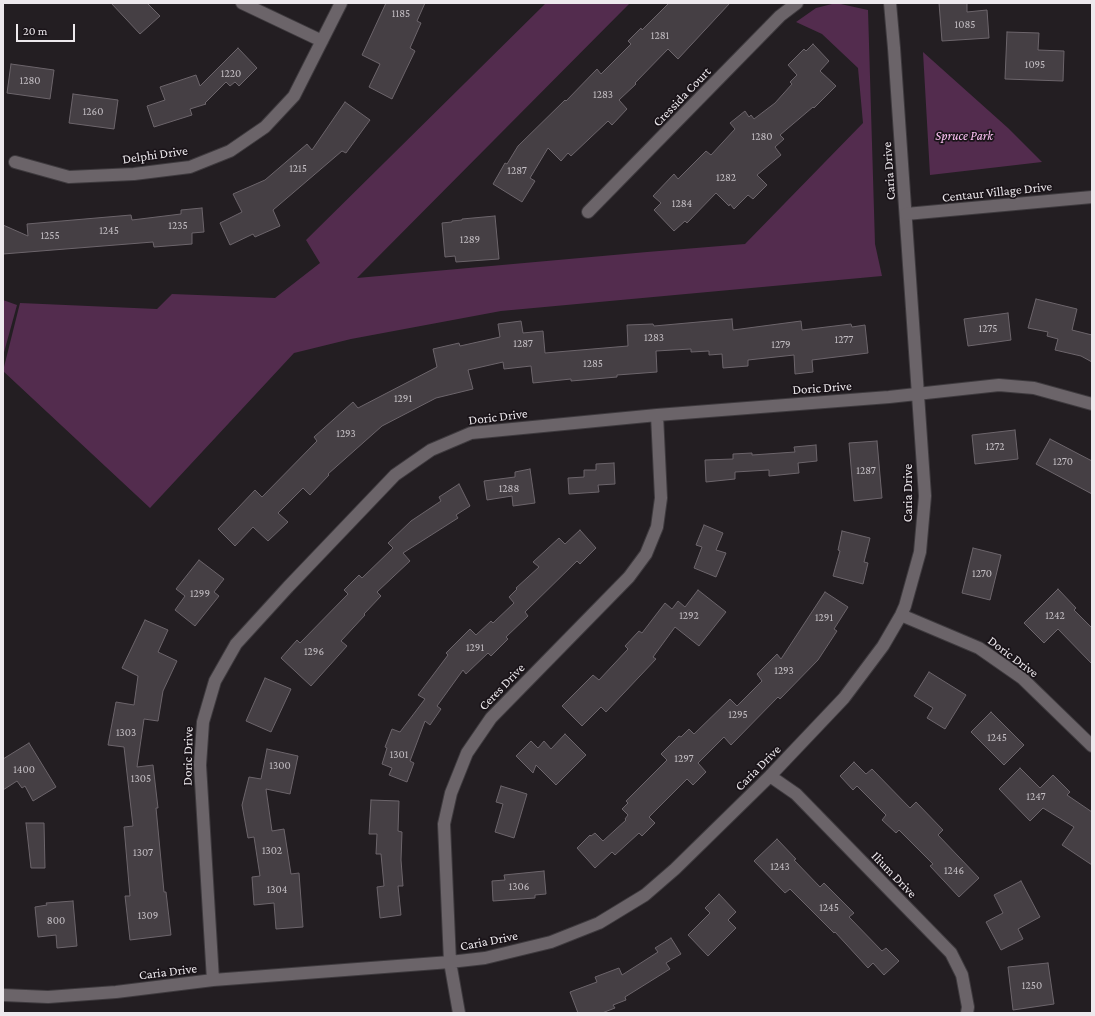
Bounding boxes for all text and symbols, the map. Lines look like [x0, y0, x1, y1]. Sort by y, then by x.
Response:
house number: 1185 [392, 7, 410, 21]
scale bar [18, 16, 77, 42]
house number: 1085 [955, 18, 975, 32]
text: 20 m [23, 24, 47, 38]
house number: 1281 [651, 29, 669, 43]
house number: 1095 [1025, 58, 1045, 72]
street label: Cressida Court [650, 64, 714, 130]
house number: 1220 [221, 67, 241, 81]
house number: 1280 [19, 74, 41, 88]
house number: 1283 [593, 88, 613, 102]
house number: 1260 [83, 105, 103, 119]
park label: Spruce Park [935, 128, 993, 144]
house number: 1280 [751, 130, 773, 144]
street label: Caria Drive [879, 141, 899, 201]
street label: Delphi Drive [121, 143, 189, 167]
house number: 1215 [289, 162, 307, 176]
house number: 1287 [507, 164, 527, 178]
house number: 1282 [716, 171, 736, 185]
street label: Centaur Village Drive [941, 178, 1053, 206]
house number: 1284 [672, 197, 692, 211]
house number: 1235 [168, 219, 188, 233]
house number: 1245 [99, 224, 119, 238]
house number: 1255 [40, 229, 60, 243]
house number: 1289 [460, 233, 480, 247]
house number: 1275 [979, 322, 997, 336]
house number: 1283 [644, 331, 664, 345]
house number: 1277 [835, 333, 853, 347]
house number: 1287 [513, 337, 533, 351]
house number: 1279 [771, 338, 791, 352]
house number: 1285 [583, 357, 603, 371]
street label: Doric Drive [792, 378, 852, 398]
house number: 1291 [394, 392, 412, 406]
street label: Doric Drive [468, 406, 528, 428]
house number: 1293 [336, 427, 356, 441]
house number: 1272 [985, 440, 1005, 454]
house number: 1270 [1053, 455, 1073, 469]
house number: 1287 [856, 464, 876, 478]
street label: Caria Drive [900, 464, 916, 522]
house number: 1288 [499, 482, 519, 496]
house number: 1270 [972, 567, 992, 581]
house number: 1299 [190, 587, 210, 601]
house number: 1292 [679, 609, 699, 623]
house number: 1242 [1045, 609, 1065, 623]
house number: 1291 [815, 611, 833, 625]
street label: Doric Drive [985, 633, 1041, 681]
house number: 1291 [466, 641, 484, 655]
house number: 1296 [304, 645, 324, 659]
street label: Ceres Drive [476, 660, 528, 714]
house number: 1293 [774, 664, 794, 678]
house number: 1295 [728, 708, 748, 722]
house number: 1303 [116, 726, 136, 740]
street label: Doric Drive [180, 726, 196, 786]
house number: 1245 [987, 731, 1007, 745]
street label: Caria Drive [732, 742, 784, 794]
house number: 1301 [390, 748, 408, 762]
house number: 1297 [674, 752, 694, 766]
house number: 1300 [269, 759, 291, 773]
house number: 1400 [13, 763, 35, 777]
house number: 1305 [131, 772, 151, 786]
house number: 1247 [1026, 790, 1046, 804]
house number: 1302 [262, 844, 282, 858]
house number: 1307 [133, 846, 153, 860]
street label: Ilium Drive [868, 848, 920, 902]
house number: 1243 [770, 860, 790, 874]
house number: 1246 [944, 864, 964, 878]
house number: 1306 [509, 880, 529, 894]
house number: 1304 [267, 883, 287, 897]
house number: 1245 [819, 901, 839, 915]
house number: 1309 [138, 909, 158, 923]
house number: 800 [47, 914, 65, 928]
street label: Caria Drive [459, 928, 519, 954]
street label: Caria Drive [138, 961, 198, 983]
house number: 1250 [1022, 979, 1042, 993]

